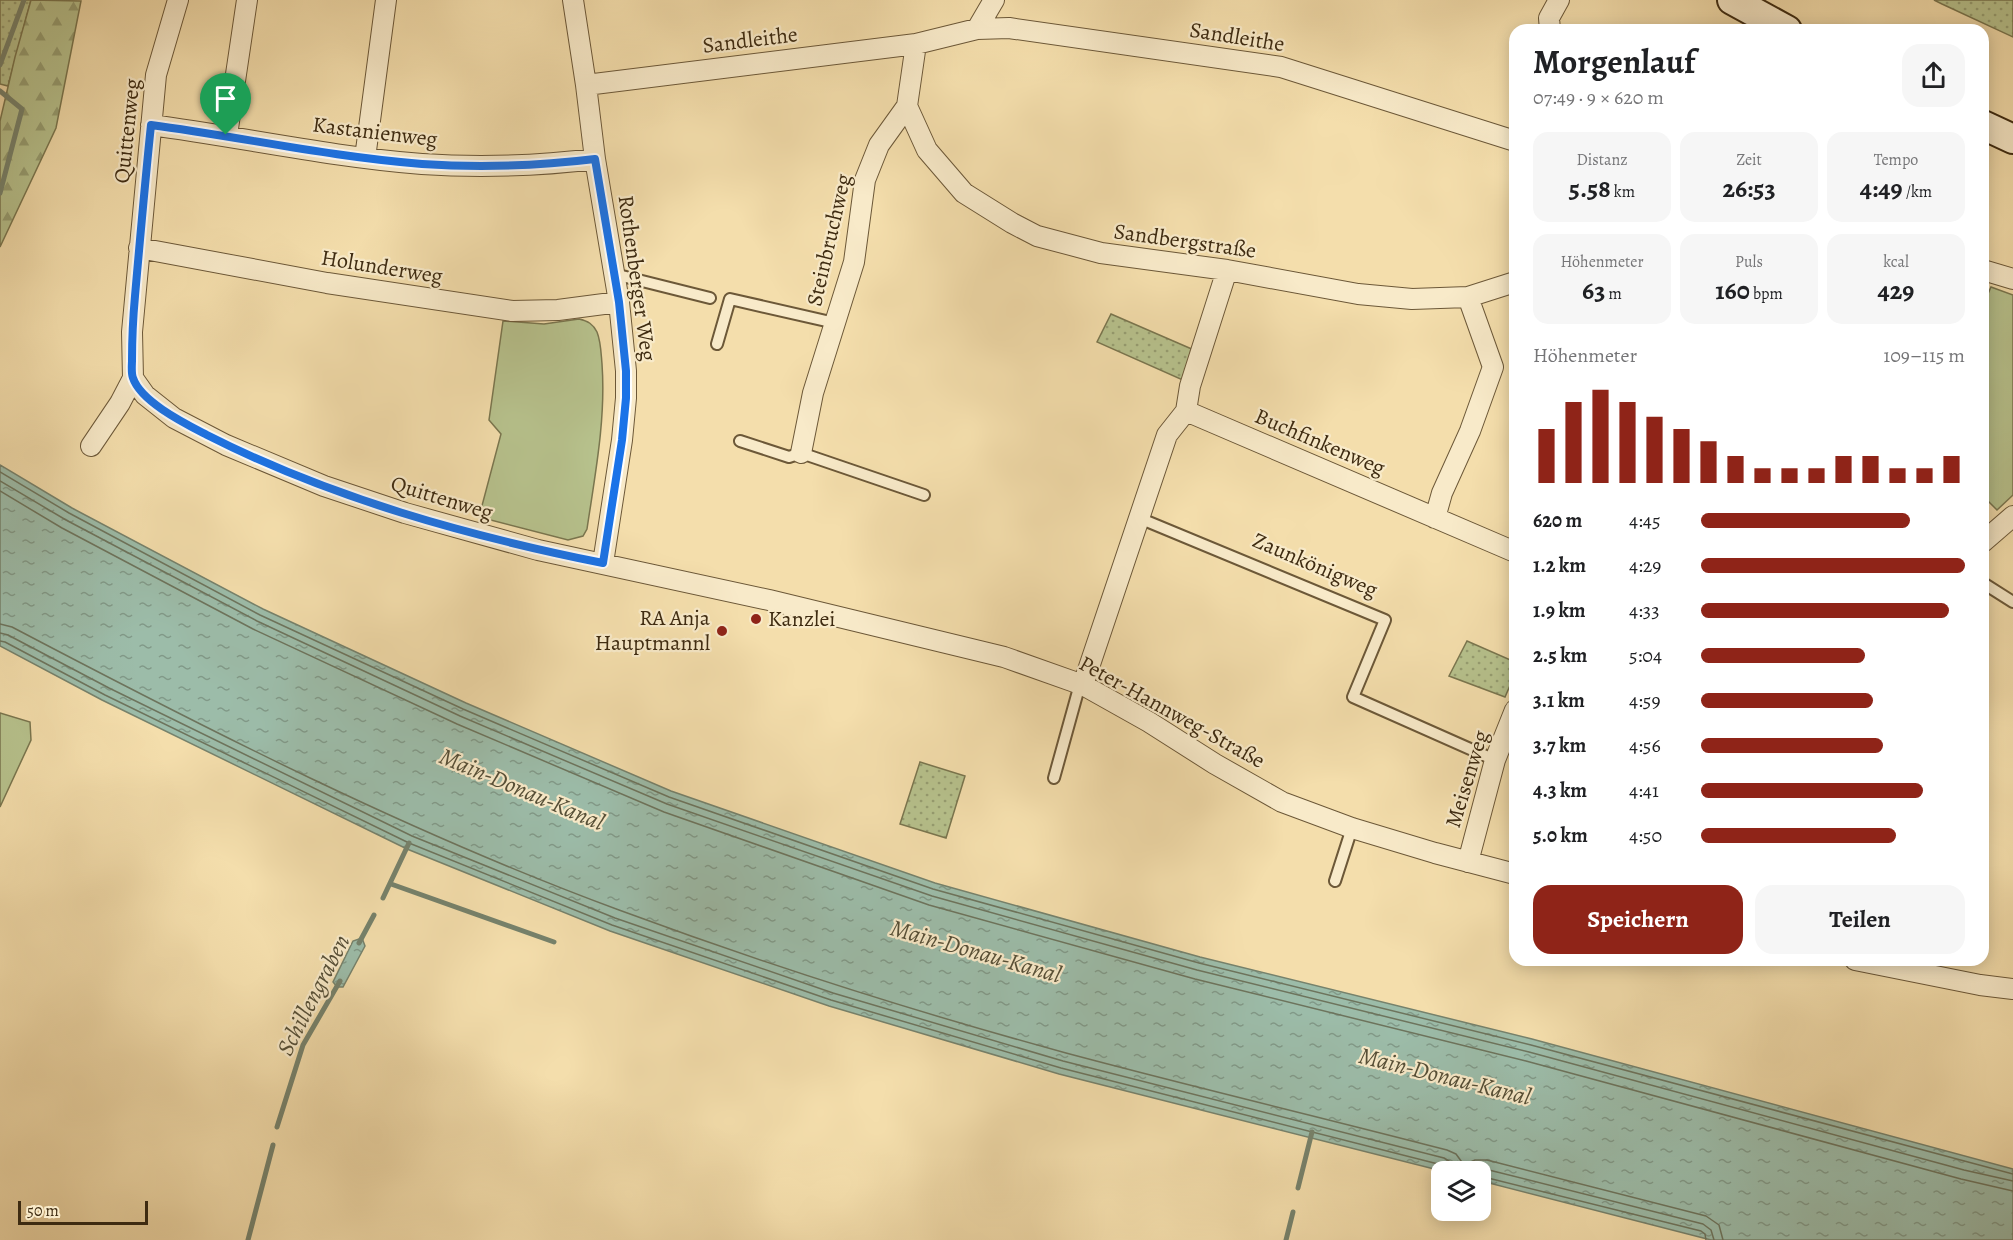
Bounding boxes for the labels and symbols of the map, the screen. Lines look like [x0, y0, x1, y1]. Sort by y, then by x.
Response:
street label: Sandleithe [1187, 15, 1287, 59]
street label: Sandleithe [701, 19, 799, 61]
pin [200, 73, 251, 135]
street label: Quittenweg [107, 77, 147, 185]
street label: Kastanienweg [311, 109, 439, 155]
street label: Steinbruchweg [799, 171, 859, 309]
street label: Rothenberger Weg [611, 193, 663, 363]
street label: Sandbergstraße [1112, 216, 1258, 266]
street label: Holunderweg [319, 243, 445, 291]
street label: Buchfinkenweg [1250, 401, 1390, 483]
street label: Quittenweg [387, 468, 497, 528]
street label: Zaunkönigweg [1248, 525, 1382, 605]
place label: RA Anja Hauptmannl [595, 603, 711, 658]
place label: Kanzlei [768, 604, 835, 634]
marker: Kanzlei [749, 612, 763, 626]
marker: RA Anja Hauptmannl [715, 624, 729, 638]
street label: Peter-Hannweg-Straße [1074, 648, 1270, 776]
street label: Meisenweg [1438, 727, 1496, 831]
water label: Main-Donau-Kanal [435, 740, 609, 838]
water label: Main-Donau-Kanal [887, 911, 1065, 991]
water label: Schillengraben [269, 929, 357, 1061]
water label: Main-Donau-Kanal [1356, 1039, 1534, 1113]
scale bar [18, 1198, 148, 1226]

